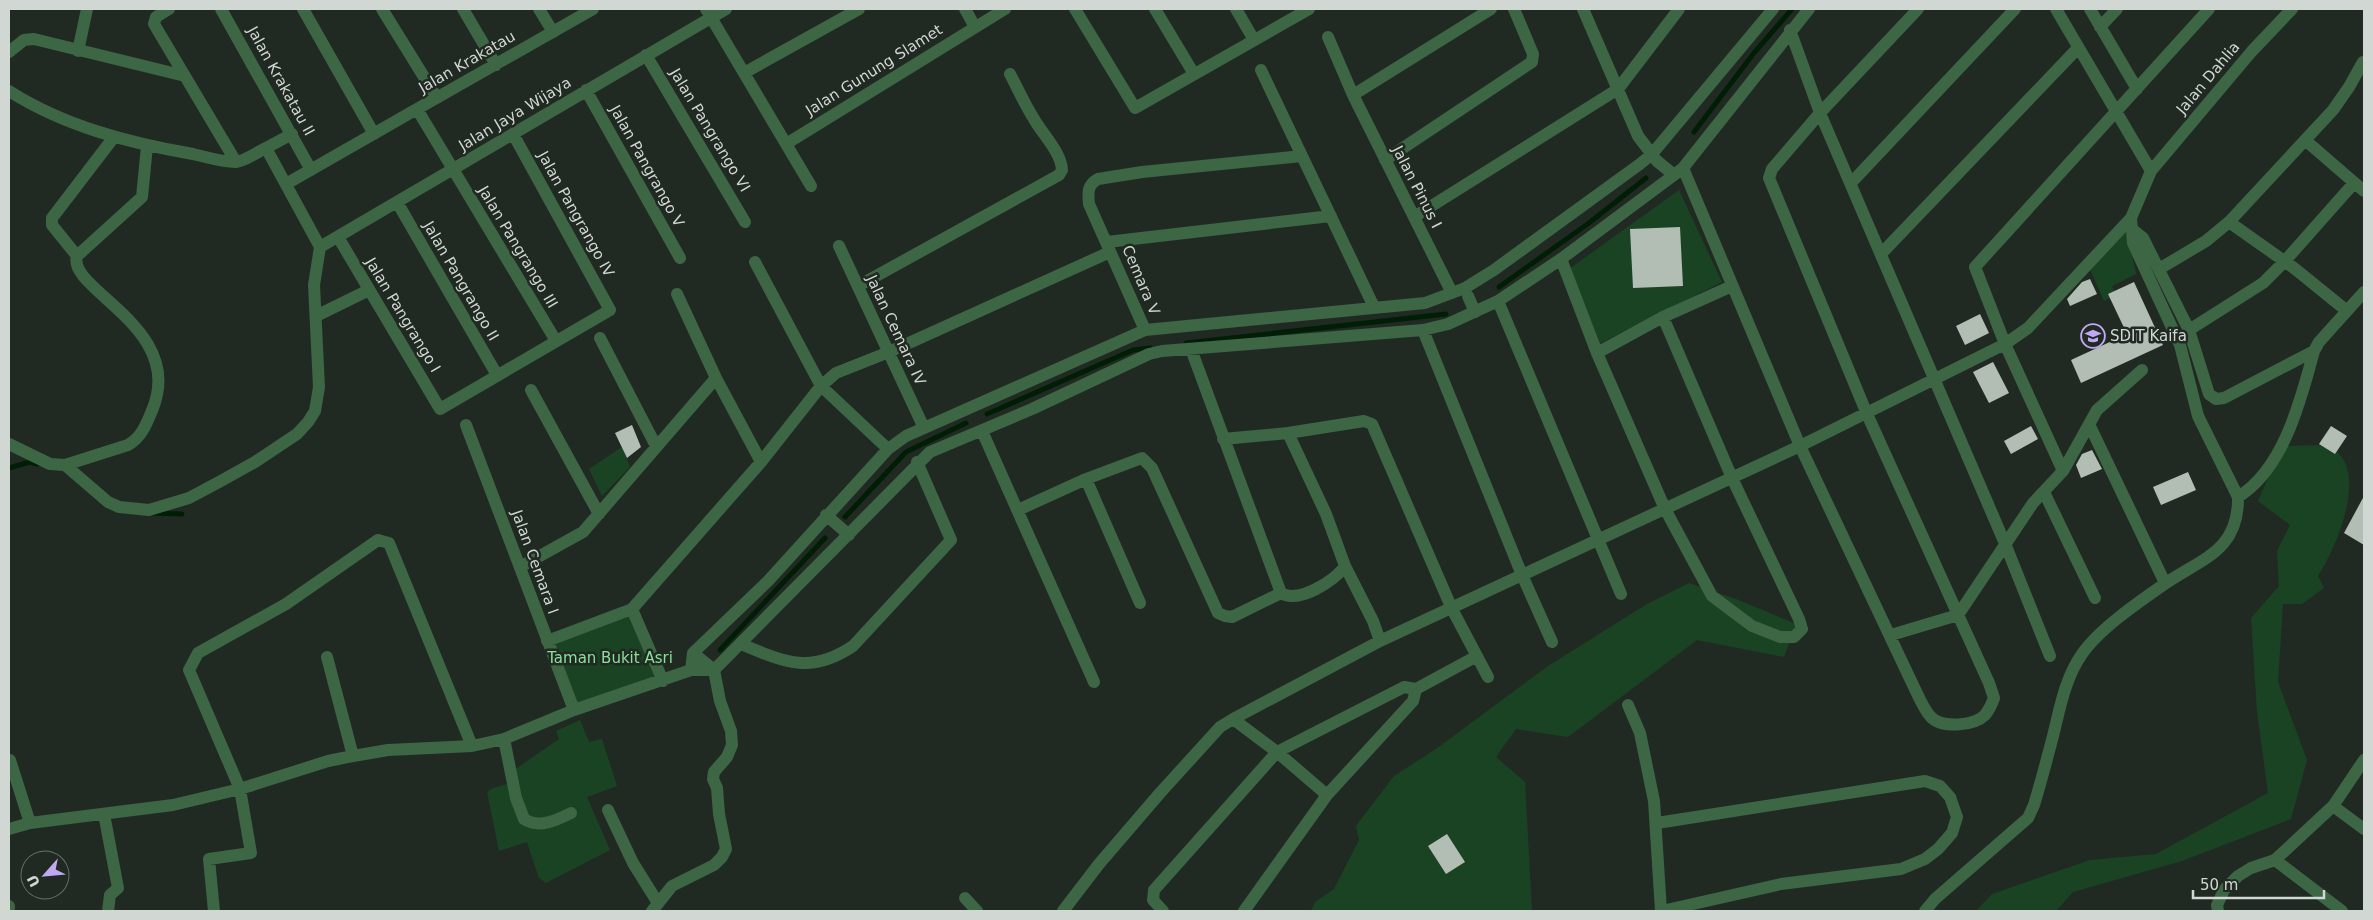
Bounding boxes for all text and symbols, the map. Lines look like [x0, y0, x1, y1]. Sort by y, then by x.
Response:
street label: Jalan Gunung Slamet [801, 20, 946, 120]
street label: Jalan Krakatau II [243, 22, 319, 139]
street label: Jalan Krakatau [415, 27, 519, 97]
street label: Jalan Dahlia [2172, 38, 2244, 119]
street label: Jalan Pangrango VI [665, 64, 754, 195]
street label: Jalan Jaya Wijaya [455, 73, 574, 155]
street label: Jalan Pangrango V [606, 101, 688, 231]
street label: Jalan Pinus I [1388, 142, 1445, 231]
street label: Jalan Pangrango IV [533, 147, 618, 281]
street label: Jalan Pangrango III [474, 182, 562, 311]
street label: Jalan Pangrango II [419, 217, 503, 344]
street label: Cemara V [1118, 242, 1164, 318]
street label: Jalan Pangrango I [361, 254, 444, 376]
street label: Jalan Cemara IV [862, 271, 930, 389]
school or university icon: SDIT Kaifa [2080, 323, 2106, 349]
place label: SDIT Kaifa [2110, 327, 2187, 345]
street label: Jalan Cemara I [508, 507, 562, 616]
park label: Taman Bukit Asri [546, 649, 673, 667]
north arrow [20, 850, 70, 900]
scale bar [2193, 868, 2324, 900]
text: U [24, 872, 43, 890]
text: 50 m [2200, 876, 2238, 894]

